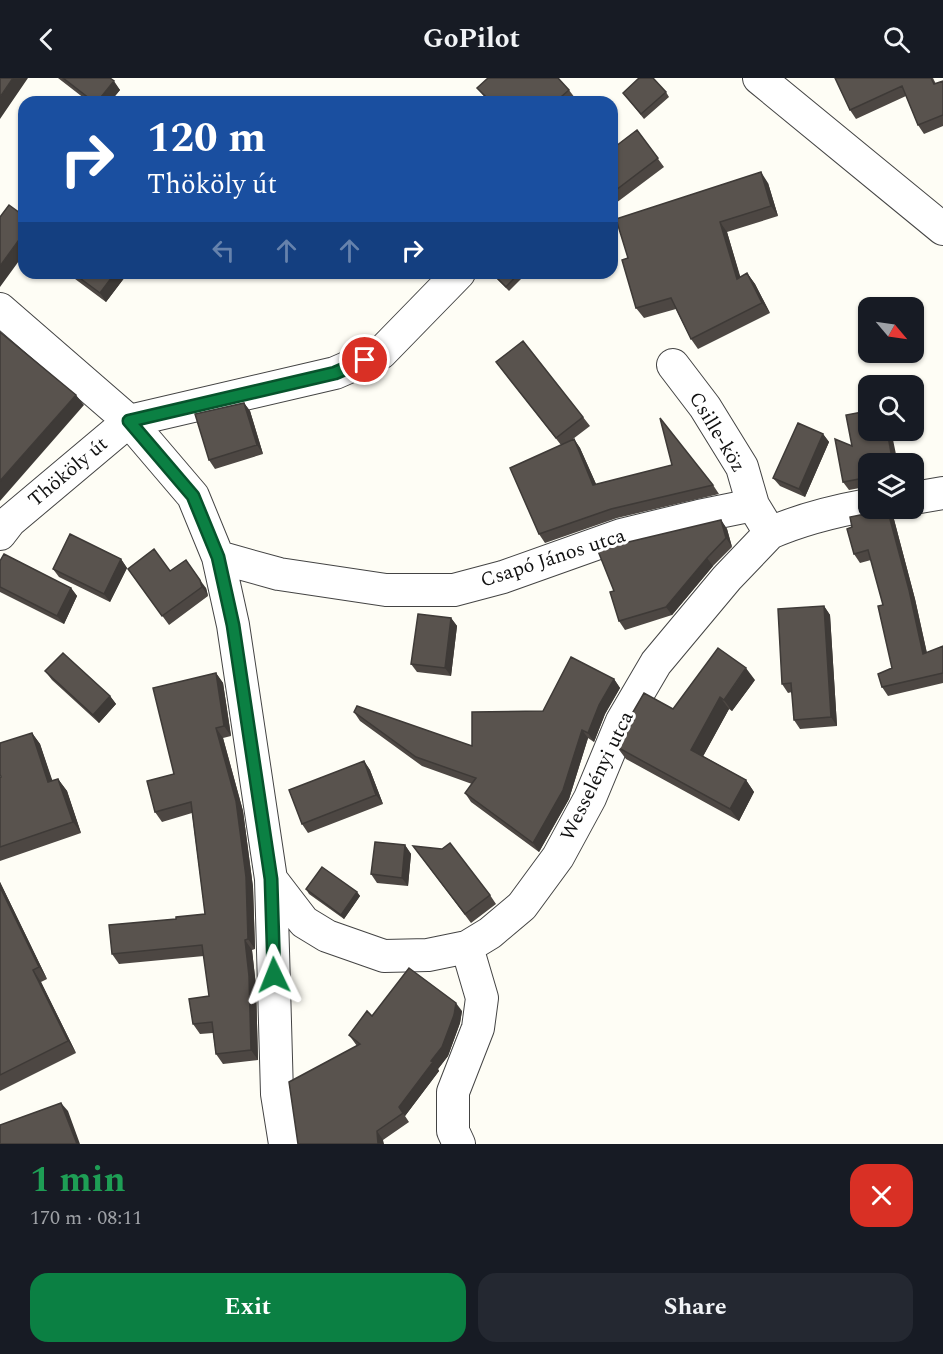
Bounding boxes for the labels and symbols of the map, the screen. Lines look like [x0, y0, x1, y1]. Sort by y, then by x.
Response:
north arrow [858, 297, 924, 363]
pin [339, 334, 390, 385]
street label: Csille-köz [681, 386, 753, 478]
street label: Thököly út [21, 430, 115, 514]
street label: Csapó János utca [477, 520, 630, 596]
street label: Wesselényi utca [553, 706, 642, 846]
position arrow [242, 943, 306, 1007]

